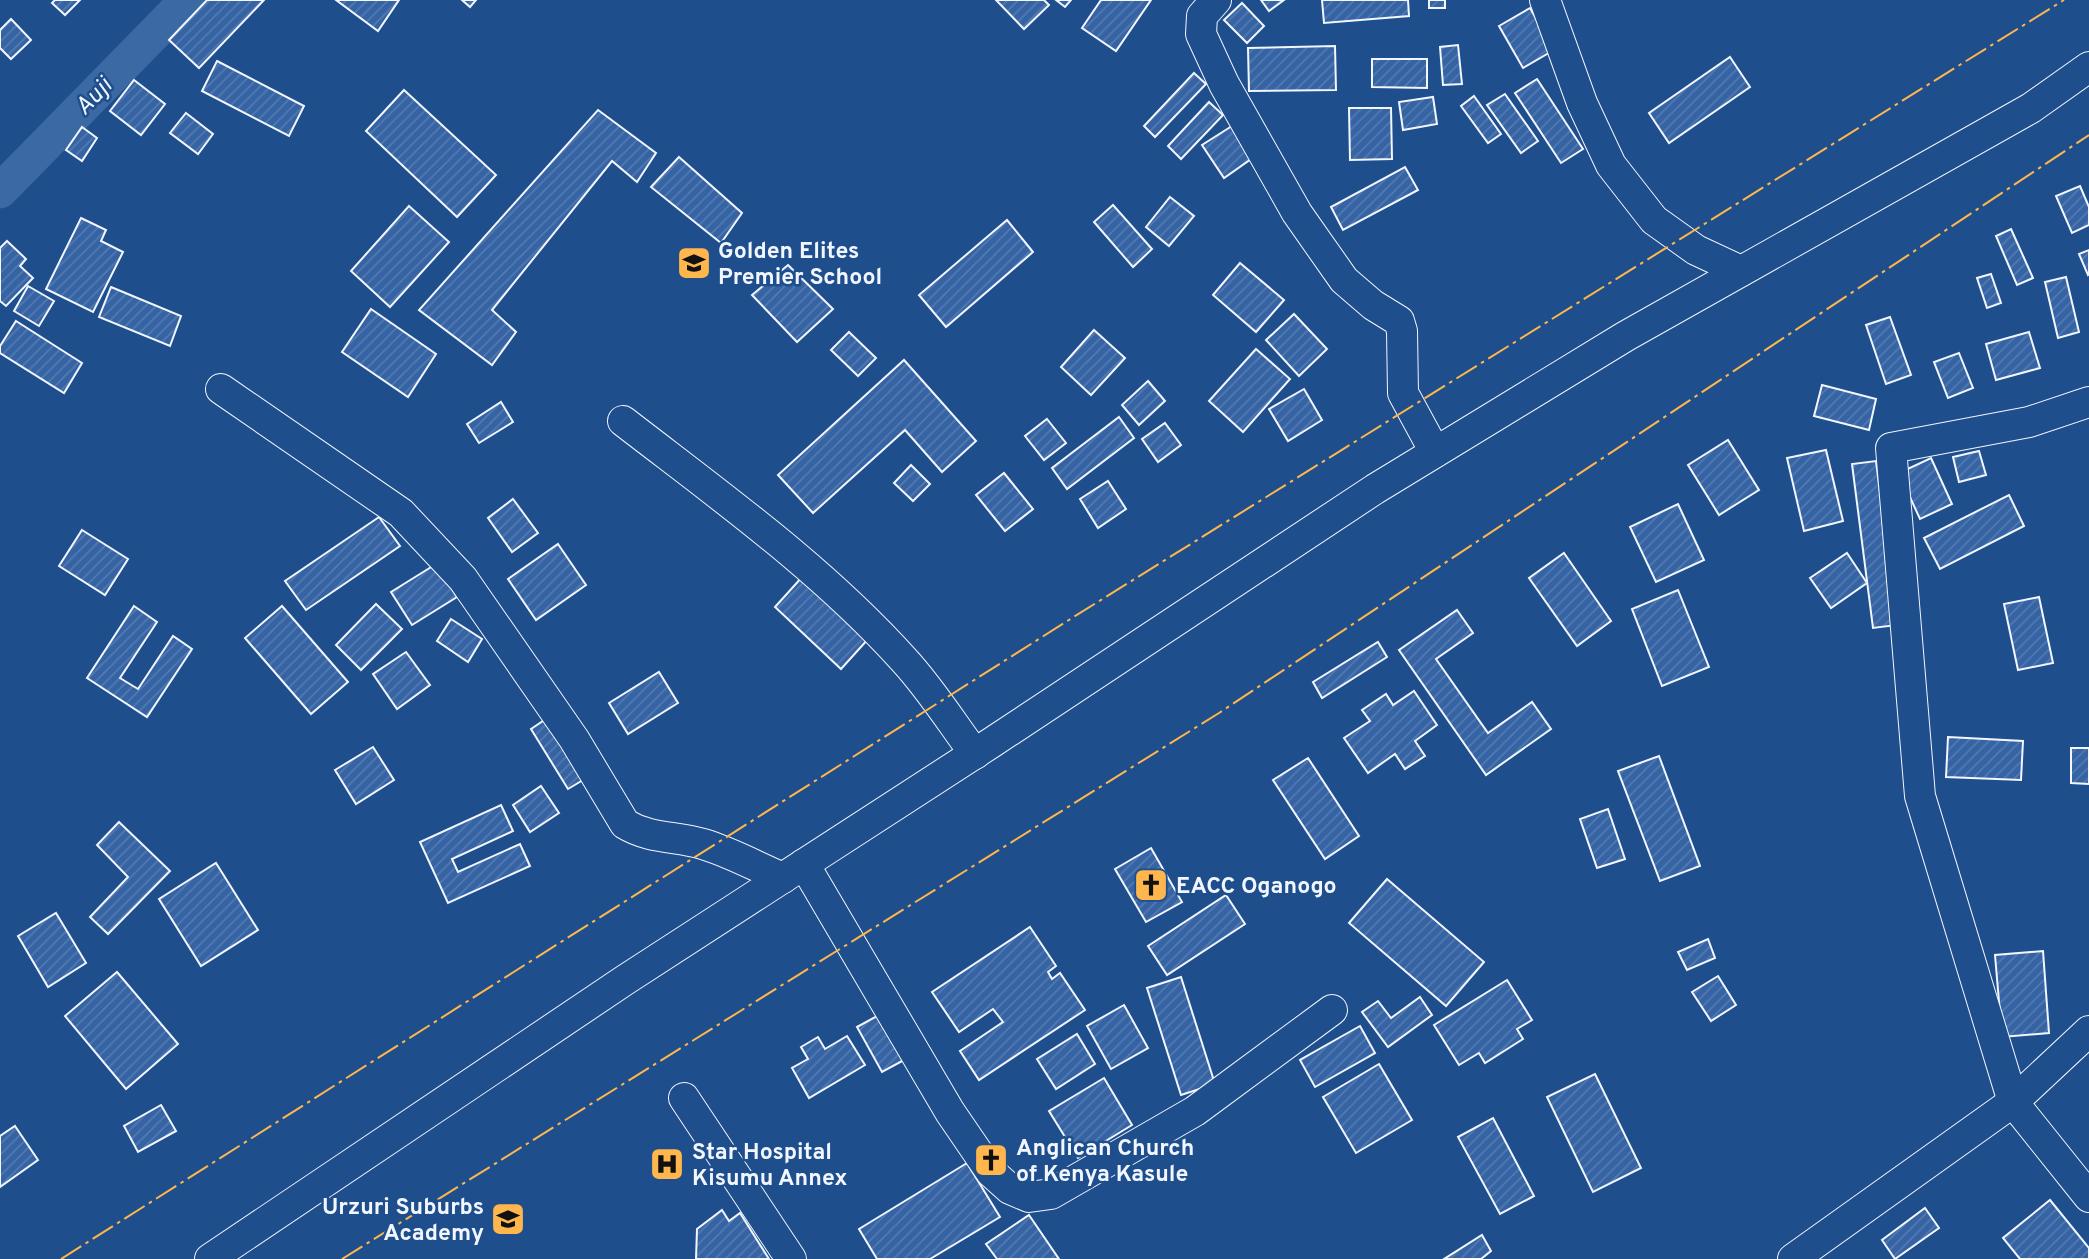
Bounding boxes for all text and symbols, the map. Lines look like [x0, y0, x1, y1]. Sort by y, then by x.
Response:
water label: Auji [69, 71, 120, 123]
place label: Golden Elites Premier School [718, 238, 882, 293]
school or university icon: Golden Elites Premier School [675, 244, 713, 282]
church icon: EACC Oganogo [1132, 866, 1170, 904]
place label: EACC Oganogo [1176, 873, 1337, 902]
place label: Anglican Church of Kenya Kasule [1016, 1135, 1194, 1190]
place label: Star Hospital Kisumu Annex [692, 1139, 848, 1194]
church icon: Anglican Church of Kenya Kasule [972, 1141, 1010, 1179]
hospital icon: Star Hospital Kisumu Annex [648, 1145, 686, 1183]
place label: Urzuri Suburbs Academy [322, 1194, 484, 1249]
school or university icon: Urzuri Suburbs Academy [489, 1200, 527, 1238]

